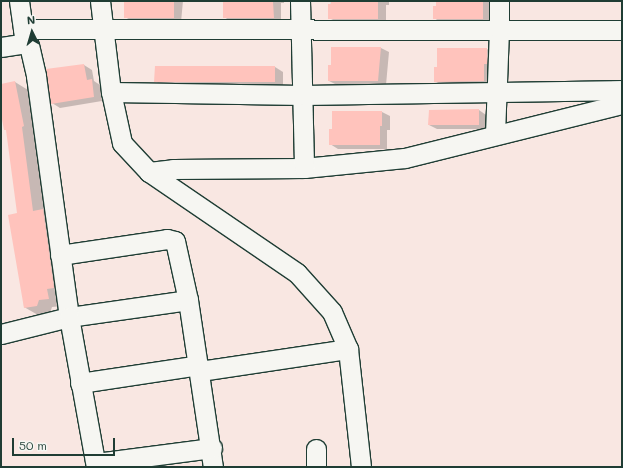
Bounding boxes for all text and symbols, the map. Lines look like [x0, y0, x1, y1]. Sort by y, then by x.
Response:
north arrow [12, 12, 52, 52]
text: N [26, 12, 36, 27]
scale bar [14, 430, 117, 456]
text: 50 m [19, 437, 47, 453]

